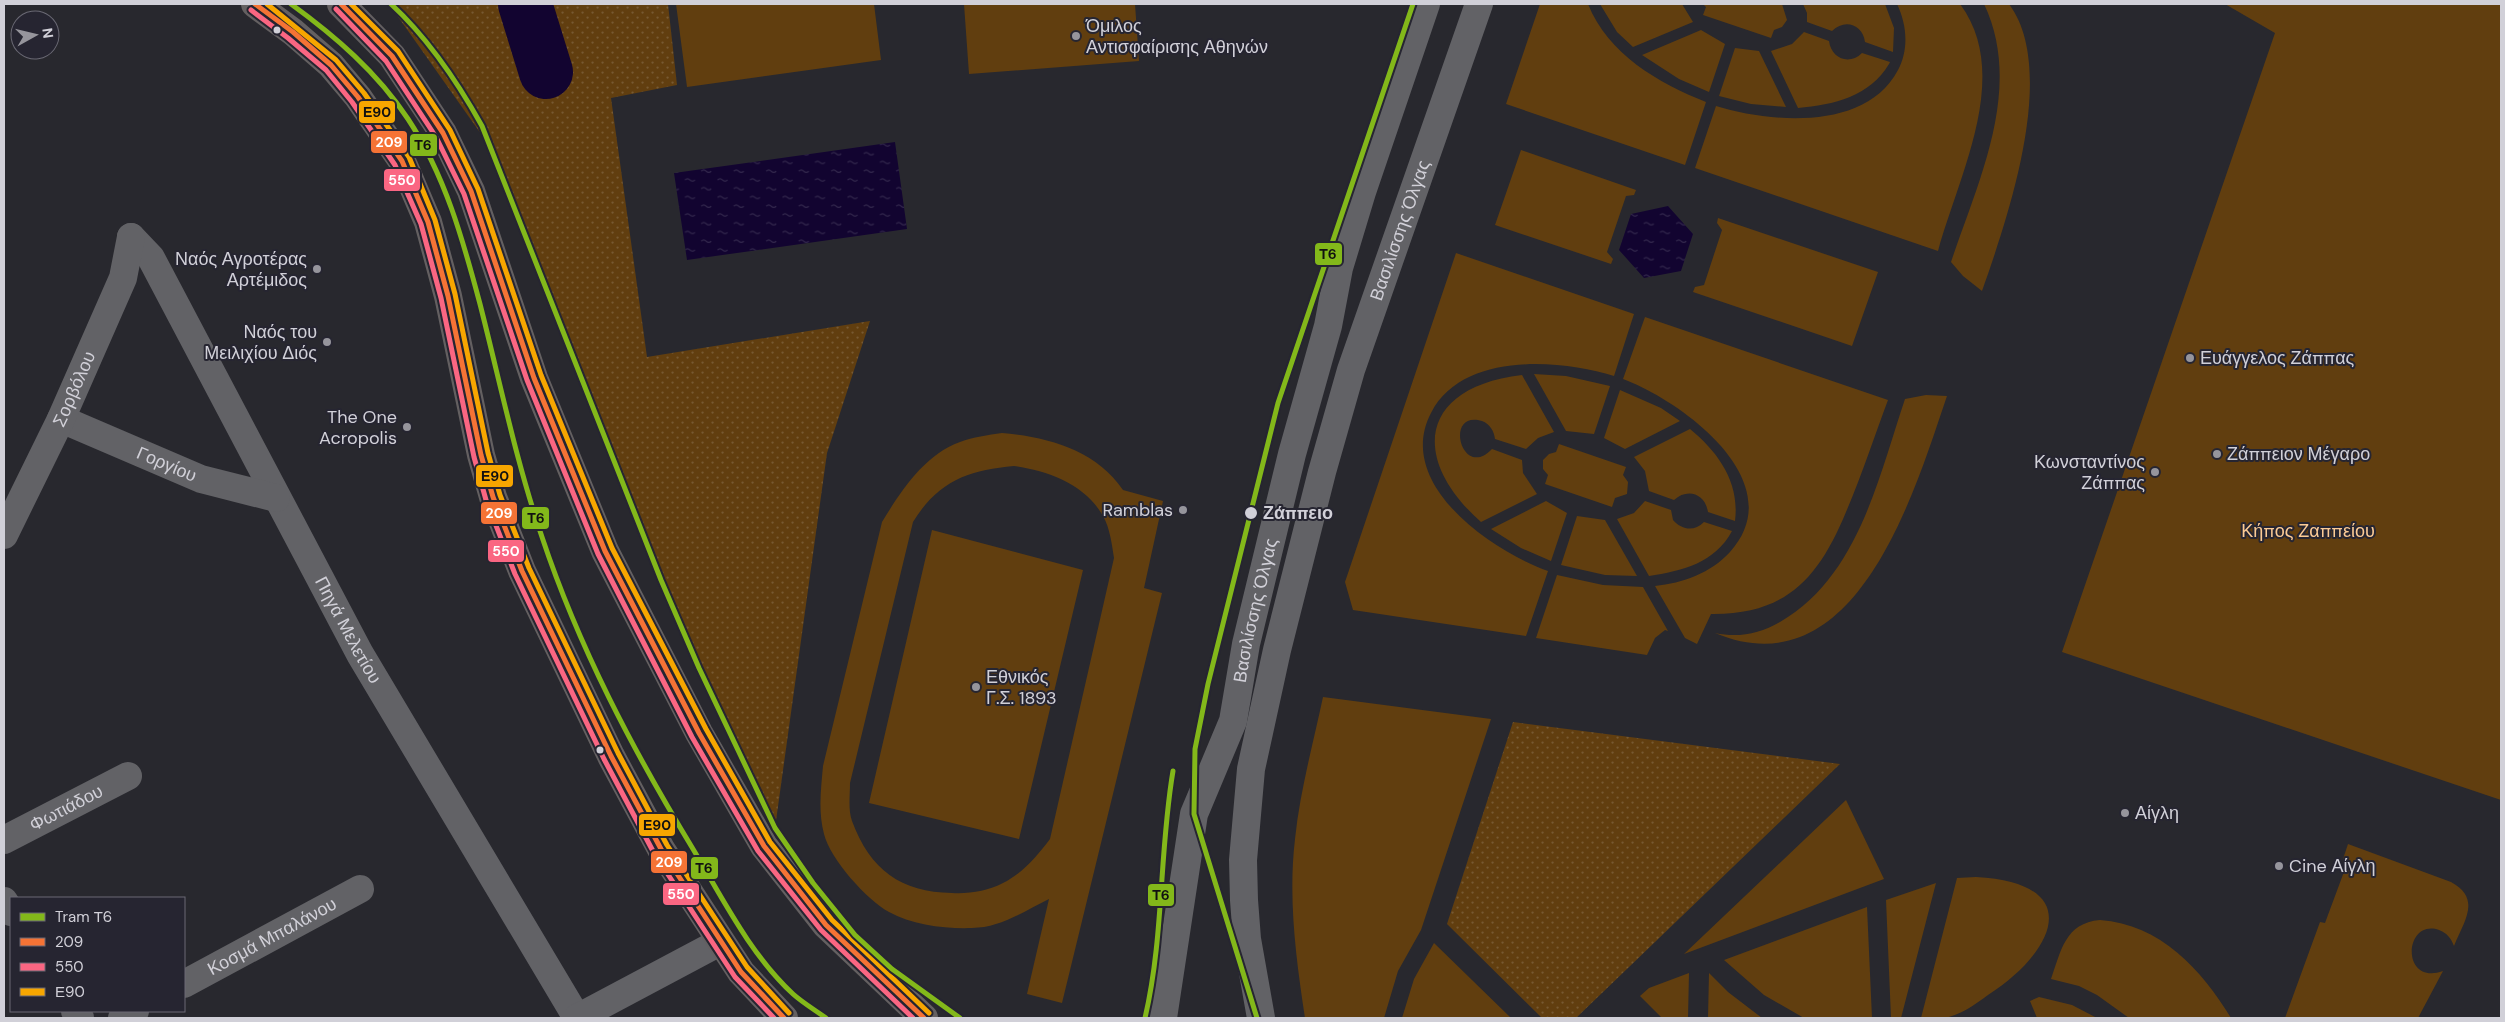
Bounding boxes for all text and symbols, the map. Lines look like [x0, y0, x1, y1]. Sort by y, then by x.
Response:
north arrow [10, 10, 60, 60]
place label: Όμιλος Αντισφαίρισης Αθηνών [1085, 14, 1268, 59]
unlabelled marker [272, 25, 282, 35]
text: N [38, 27, 57, 40]
marker: Όμιλος Αντισφαίρισης Αθηνών [1070, 30, 1082, 42]
line badge: Ε90 [358, 100, 396, 124]
text: Ε90 [363, 103, 391, 121]
line badge: 209 [370, 130, 408, 154]
text: 209 [376, 133, 402, 151]
line badge: Τ6 [409, 133, 438, 157]
text: Τ6 [414, 136, 432, 154]
street label: Βασιλίσσης Όλγας [1364, 157, 1436, 304]
line badge: 550 [383, 168, 421, 192]
text: 550 [388, 171, 416, 189]
line badge: Τ6 [1314, 242, 1343, 266]
text: Τ6 [1319, 245, 1337, 263]
place label: Ναός Αγροτέρας Αρτέμιδος [175, 247, 307, 292]
marker: Ναός Αγροτέρας Αρτέμιδος [311, 263, 323, 275]
place label: Ναός του Μειλιχίου Διός [204, 320, 317, 365]
marker: Ναός του Μειλιχίου Διός [321, 336, 333, 348]
place label: Ευάγγελος Ζάππας [2200, 346, 2355, 370]
street label: Σορβόλου [47, 348, 101, 431]
marker: Ευάγγελος Ζάππας [2184, 352, 2196, 364]
place label: The One Acropolis [319, 405, 397, 450]
marker: The One Acropolis [401, 421, 413, 433]
street label: Γοργίου [133, 441, 200, 488]
place label: Ζάππειον Μέγαρο [2227, 442, 2370, 466]
marker: Ζάππειον Μέγαρο [2211, 448, 2223, 460]
place label: Κωνσταντίνος Ζάππας [2034, 450, 2145, 495]
line badge: Ε90 [475, 464, 514, 488]
marker: Κωνσταντίνος Ζάππας [2149, 466, 2161, 478]
text: Ε90 [481, 467, 509, 485]
place label: Ramblas [1103, 498, 1173, 522]
line badge: 209 [480, 501, 518, 525]
place label: Ζάππειο [1263, 501, 1333, 525]
text: 209 [486, 504, 512, 522]
marker: Ramblas [1177, 504, 1189, 516]
marker: Ζάππειο [1243, 505, 1259, 521]
line badge: Τ6 [521, 506, 550, 530]
text: Τ6 [527, 509, 545, 527]
park label: Κήπος Ζαππείου [2241, 519, 2375, 543]
street label: Βασιλίσσης Όλγας [1228, 536, 1283, 684]
line badge: 550 [487, 539, 525, 563]
text: 550 [492, 542, 520, 560]
street label: Πηγά Μελετίου [309, 572, 387, 688]
place label: Εθνικός Γ.Σ. 1893 [986, 665, 1057, 710]
marker: Εθνικός Γ.Σ. 1893 [970, 681, 982, 693]
unlabelled marker [595, 745, 605, 755]
street label: Φωτιάδου [25, 779, 107, 837]
place label: Αίγλη [2135, 801, 2179, 825]
marker: Αίγλη [2119, 807, 2131, 819]
line badge: Ε90 [638, 813, 676, 837]
text: Ε90 [643, 816, 671, 834]
line badge: 209 [650, 850, 688, 874]
text: 209 [656, 853, 682, 871]
place label: Cine Αίγλη [2289, 854, 2376, 878]
line badge: Τ6 [690, 856, 719, 880]
text: Τ6 [695, 859, 713, 877]
marker: Cine Αίγλη [2273, 860, 2285, 872]
line badge: 550 [662, 882, 700, 906]
line badge: Τ6 [1147, 883, 1175, 907]
text: 550 [667, 885, 695, 903]
text: Τ6 [1152, 886, 1170, 904]
street label: Κοσμά Μπαλάνου [203, 892, 341, 981]
legend [10, 897, 185, 1012]
text: Tram Τ6 [55, 907, 112, 927]
text: 209 [55, 932, 83, 952]
text: 550 [55, 957, 84, 977]
text: Ε90 [55, 982, 85, 1002]

